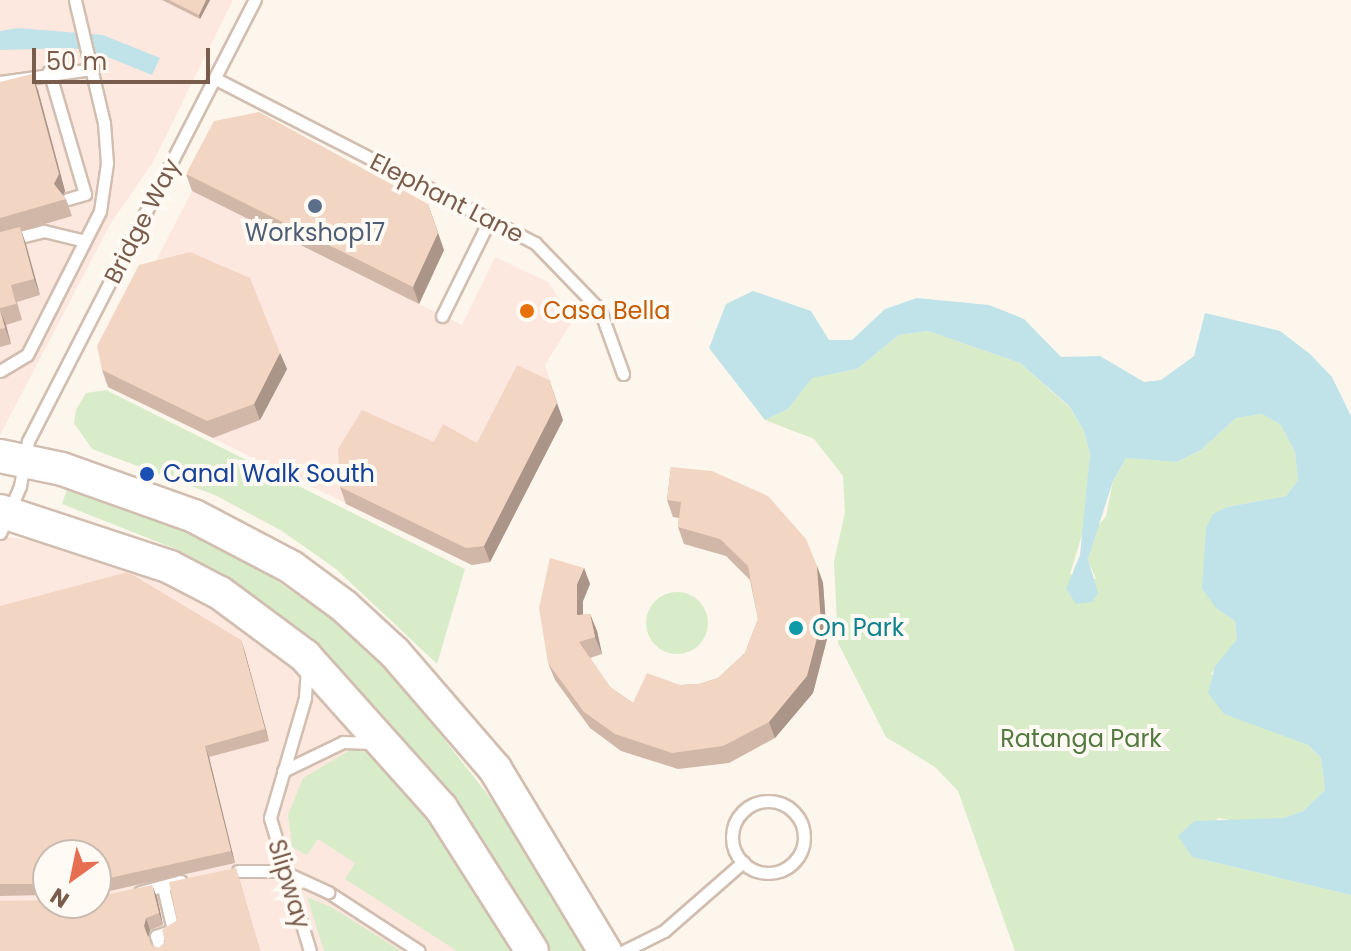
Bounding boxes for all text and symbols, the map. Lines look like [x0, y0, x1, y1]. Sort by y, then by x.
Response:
scale bar [36, 32, 214, 82]
text: 50 m [46, 45, 107, 78]
street label: Elephant Lane [366, 147, 528, 249]
street label: Bridge Way [98, 154, 186, 288]
marker: Workshop17 [306, 197, 324, 215]
place label: Workshop17 [245, 219, 385, 247]
place label: Casa Bella [543, 297, 671, 325]
marker: Casa Bella [518, 302, 536, 320]
place label: Canal Walk South [163, 460, 375, 488]
marker: Canal Walk South [138, 465, 156, 483]
place label: On Park [812, 614, 904, 642]
marker: On Park [787, 619, 805, 637]
park label: Ratanga Park [1000, 725, 1162, 753]
street label: Slipway [262, 836, 316, 932]
north arrow [32, 839, 112, 919]
text: N [44, 880, 75, 915]

